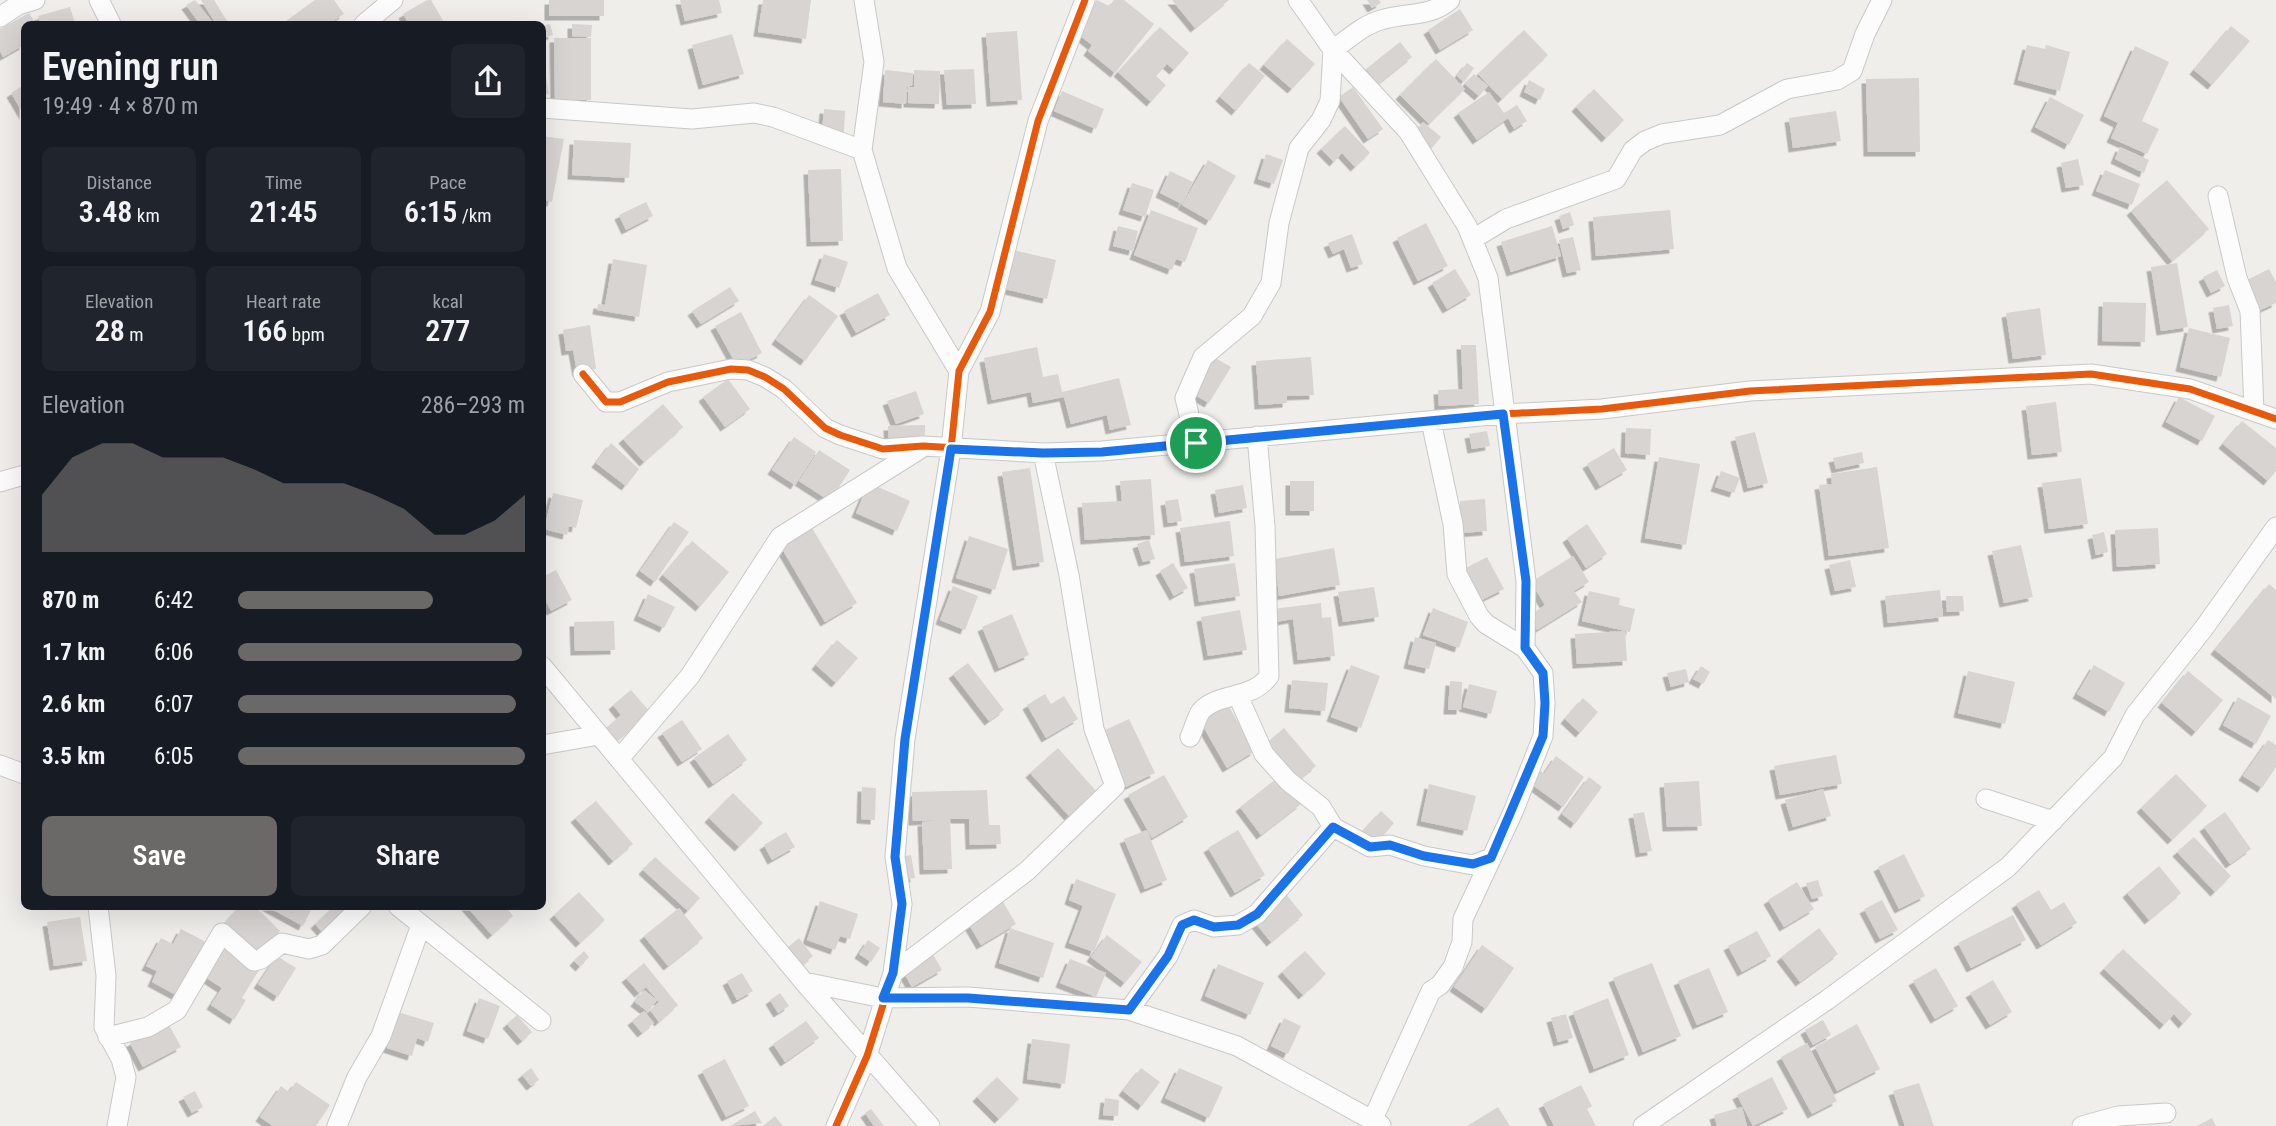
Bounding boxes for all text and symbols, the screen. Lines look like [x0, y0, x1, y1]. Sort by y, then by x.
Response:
button: share [451, 44, 525, 118]
text: Evening run [42, 45, 219, 89]
text: 19:49 · 4 × 870 m [42, 93, 198, 120]
text: Distance [86, 171, 152, 194]
text: Time [265, 171, 302, 194]
text: Pace [429, 171, 466, 194]
text: 3.48 [79, 194, 132, 229]
text: 21:45 [249, 194, 318, 229]
text: 6:15 [404, 194, 457, 229]
text: km [132, 204, 160, 227]
text: /km [457, 204, 492, 227]
text: Elevation [85, 290, 153, 313]
text: Heart rate [246, 290, 321, 313]
text: kcal [433, 290, 463, 313]
text: 28 [95, 313, 125, 348]
text: 166 [242, 313, 287, 348]
text: 277 [425, 313, 470, 348]
text: m [125, 323, 144, 346]
text: bpm [287, 323, 325, 346]
text: Elevation [42, 392, 125, 419]
text: 286–293 m [421, 392, 525, 419]
pin [1166, 413, 1226, 473]
icon: arrive [1177, 424, 1215, 462]
text: 870 m [42, 587, 99, 614]
text: 6:42 [154, 587, 193, 614]
text: 1.7 km [42, 639, 105, 666]
text: 6:06 [154, 639, 193, 666]
text: 2.6 km [42, 691, 105, 718]
text: 6:07 [154, 691, 193, 718]
text: 3.5 km [42, 743, 105, 770]
text: 6:05 [154, 743, 193, 770]
button: Save [42, 816, 277, 896]
button: Share [291, 816, 525, 896]

